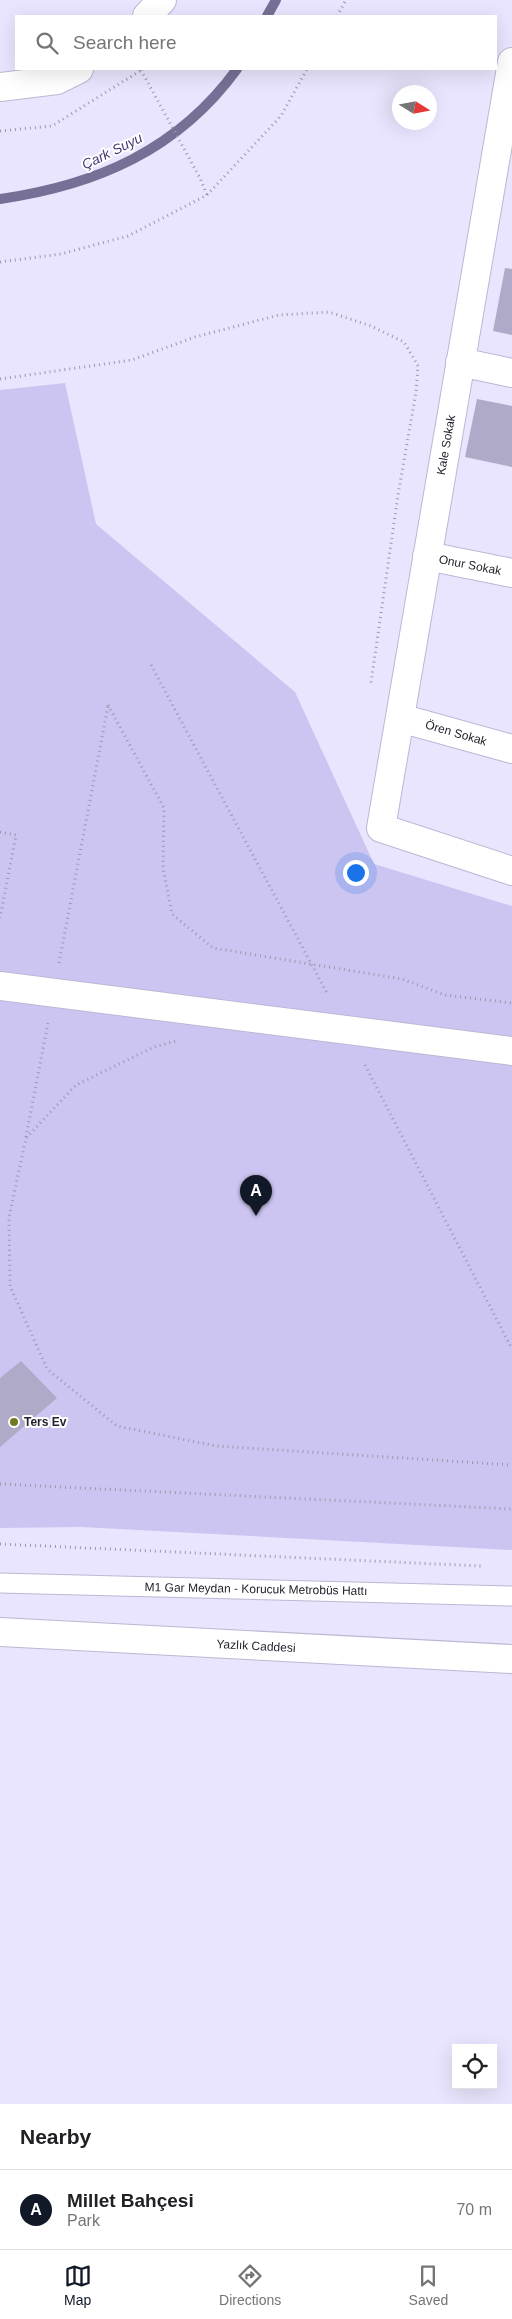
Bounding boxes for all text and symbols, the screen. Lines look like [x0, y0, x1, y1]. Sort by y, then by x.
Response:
search box [15, 15, 497, 70]
icon: search [33, 29, 61, 57]
text: Search here [73, 32, 177, 53]
north arrow [392, 85, 437, 130]
water label: Çark Suyu [79, 129, 145, 173]
street label: Kale Sokak [434, 413, 458, 476]
street label: Onur Sokak [438, 552, 503, 578]
street label: Ören Sokak [424, 718, 489, 749]
your location [343, 860, 369, 886]
pin: A [240, 1175, 272, 1216]
place label: Ters Ev [24, 1415, 67, 1429]
marker: Ters Ev [8, 1416, 20, 1428]
street label: M1 Gar Meydan - Korucuk Metrobüs Hattı [145, 1580, 367, 1598]
street label: Yazlık Caddesi [216, 1637, 296, 1655]
map controls [452, 2044, 497, 2089]
button: locate [452, 2044, 497, 2089]
text: Nearby [20, 2125, 91, 2148]
text: Millet Bahçesi [67, 2190, 194, 2211]
text: A [30, 2201, 42, 2218]
text: 70 m [456, 2201, 492, 2218]
text: Park [67, 2212, 100, 2229]
tab: Map [64, 2262, 92, 2308]
tab: Directions [219, 2262, 281, 2308]
tab: Saved [409, 2262, 448, 2308]

